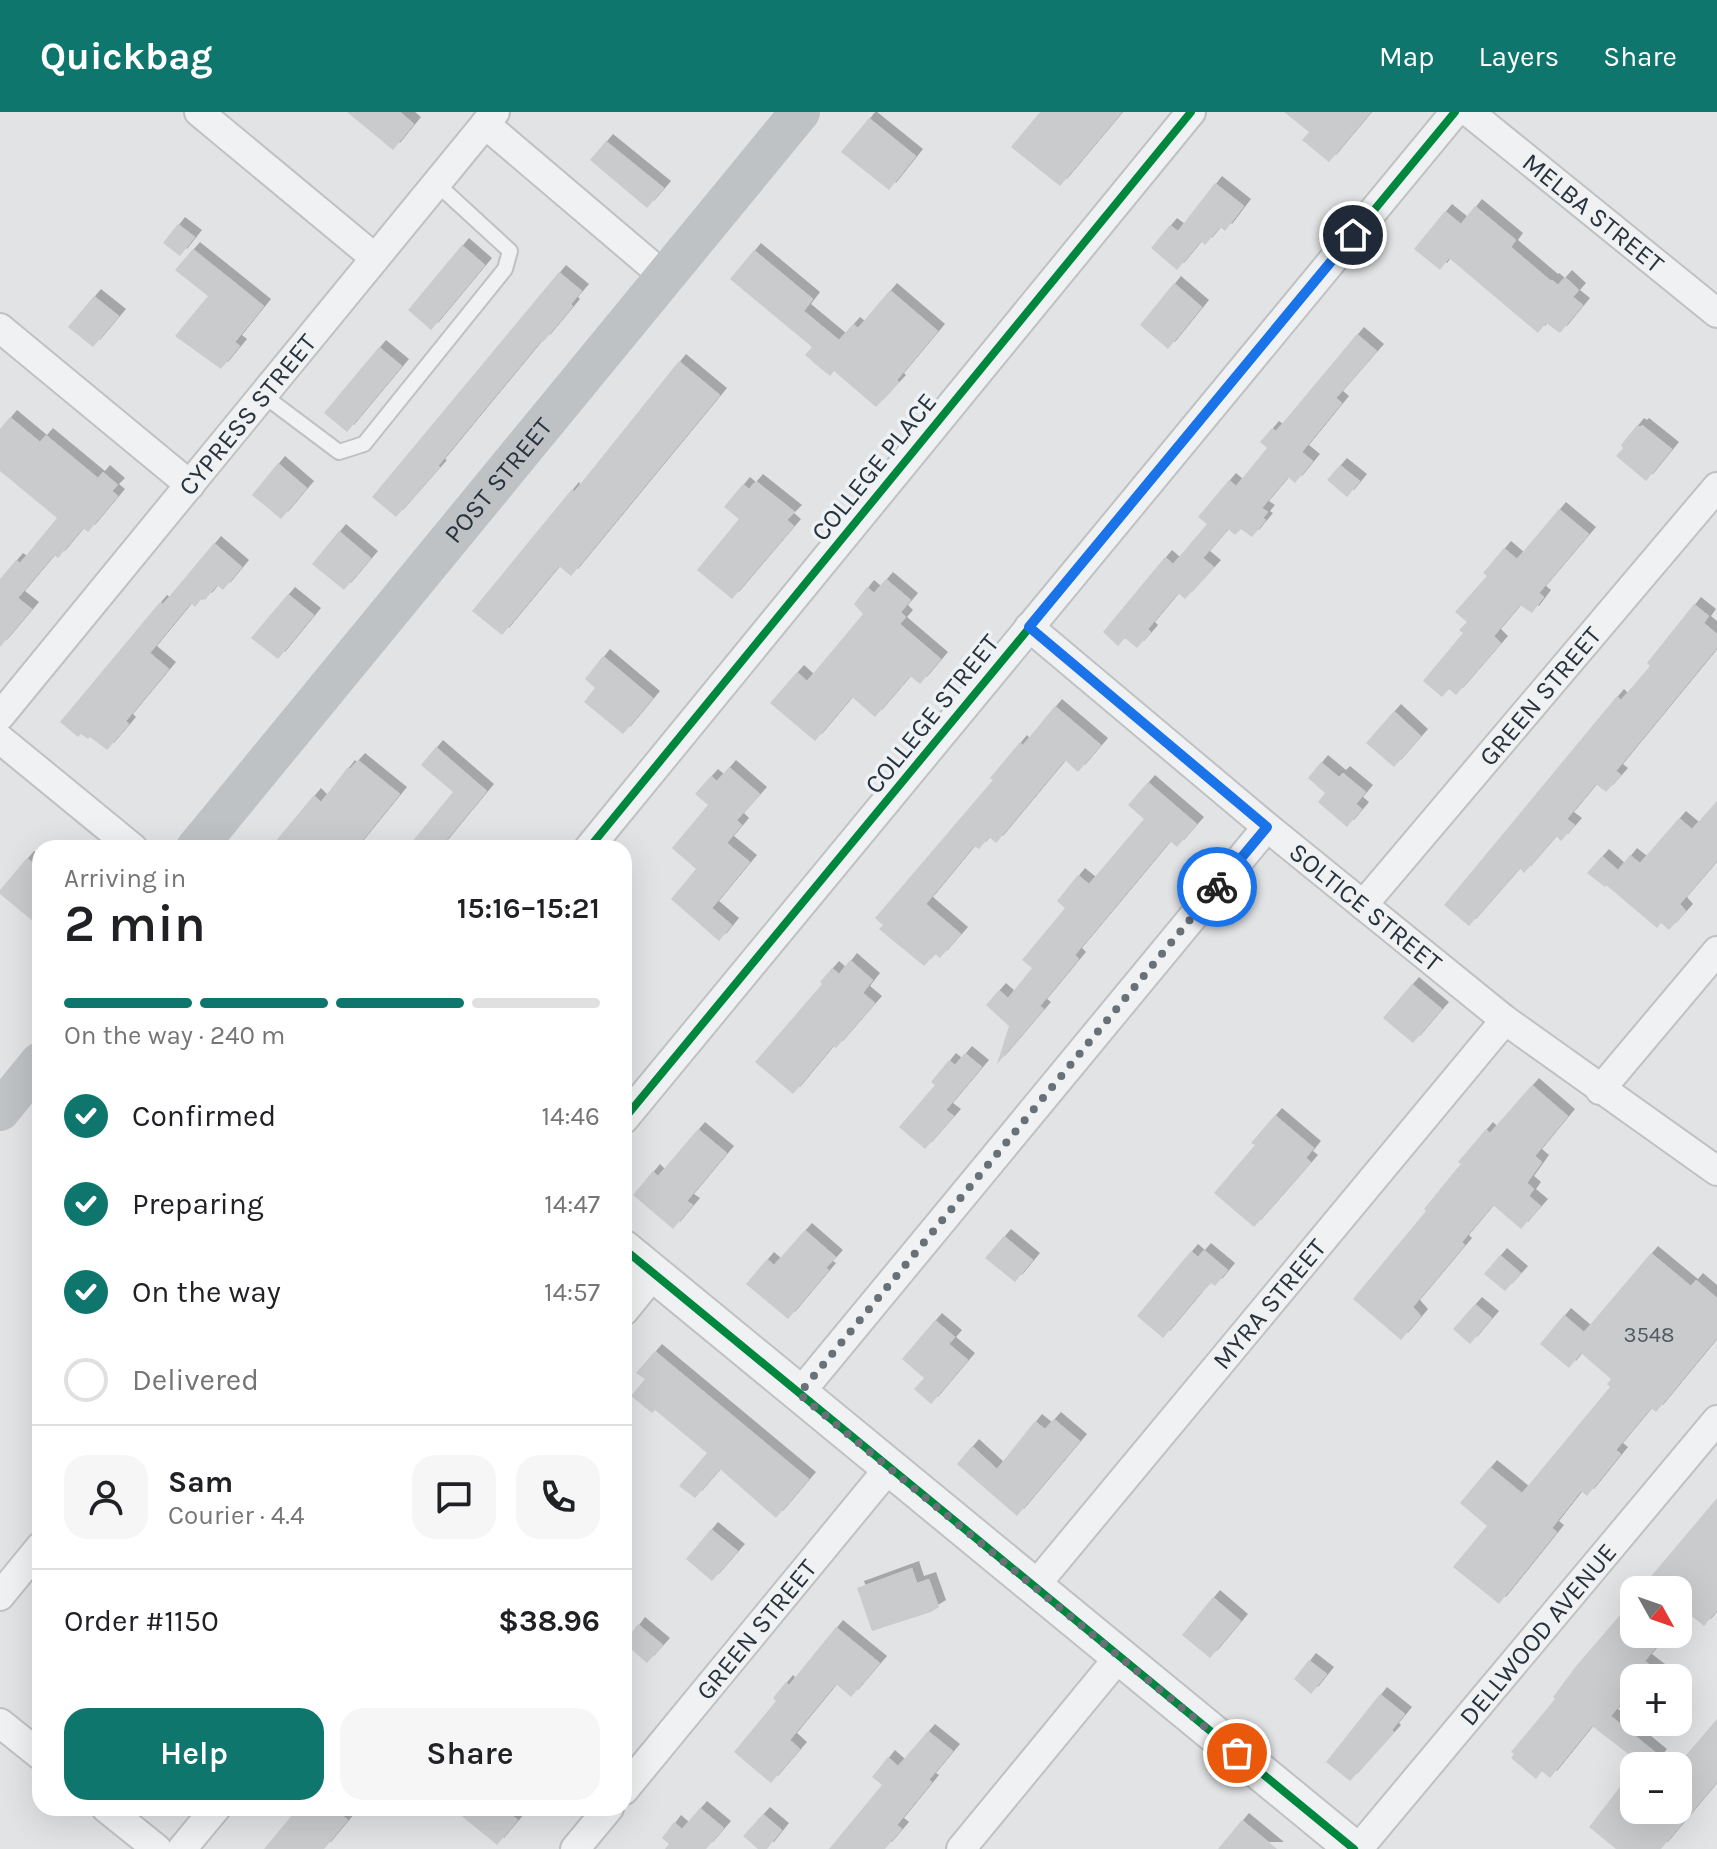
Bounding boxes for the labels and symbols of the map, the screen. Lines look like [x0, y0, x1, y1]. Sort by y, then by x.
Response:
street label: MELBA STREET [1516, 146, 1670, 279]
pin [1319, 201, 1387, 269]
street label: CYPRESS STREET [172, 327, 323, 501]
street label: COLLEGE PLACE [805, 387, 943, 547]
street label: POST STREET [437, 411, 558, 549]
street label: GREEN STREET [1472, 620, 1608, 772]
street label: COLLEGE STREET [858, 628, 1006, 800]
street label: SOLTICE STREET [1283, 836, 1448, 978]
courier [1177, 847, 1257, 927]
street label: MYRA STREET [1206, 1232, 1332, 1375]
house number: 3548 [1623, 1322, 1675, 1348]
street label: DELLWOOD AVENUE [1453, 1537, 1623, 1732]
street label: GREEN STREET [689, 1553, 823, 1706]
north arrow [1620, 1576, 1692, 1648]
pin [1203, 1719, 1271, 1787]

